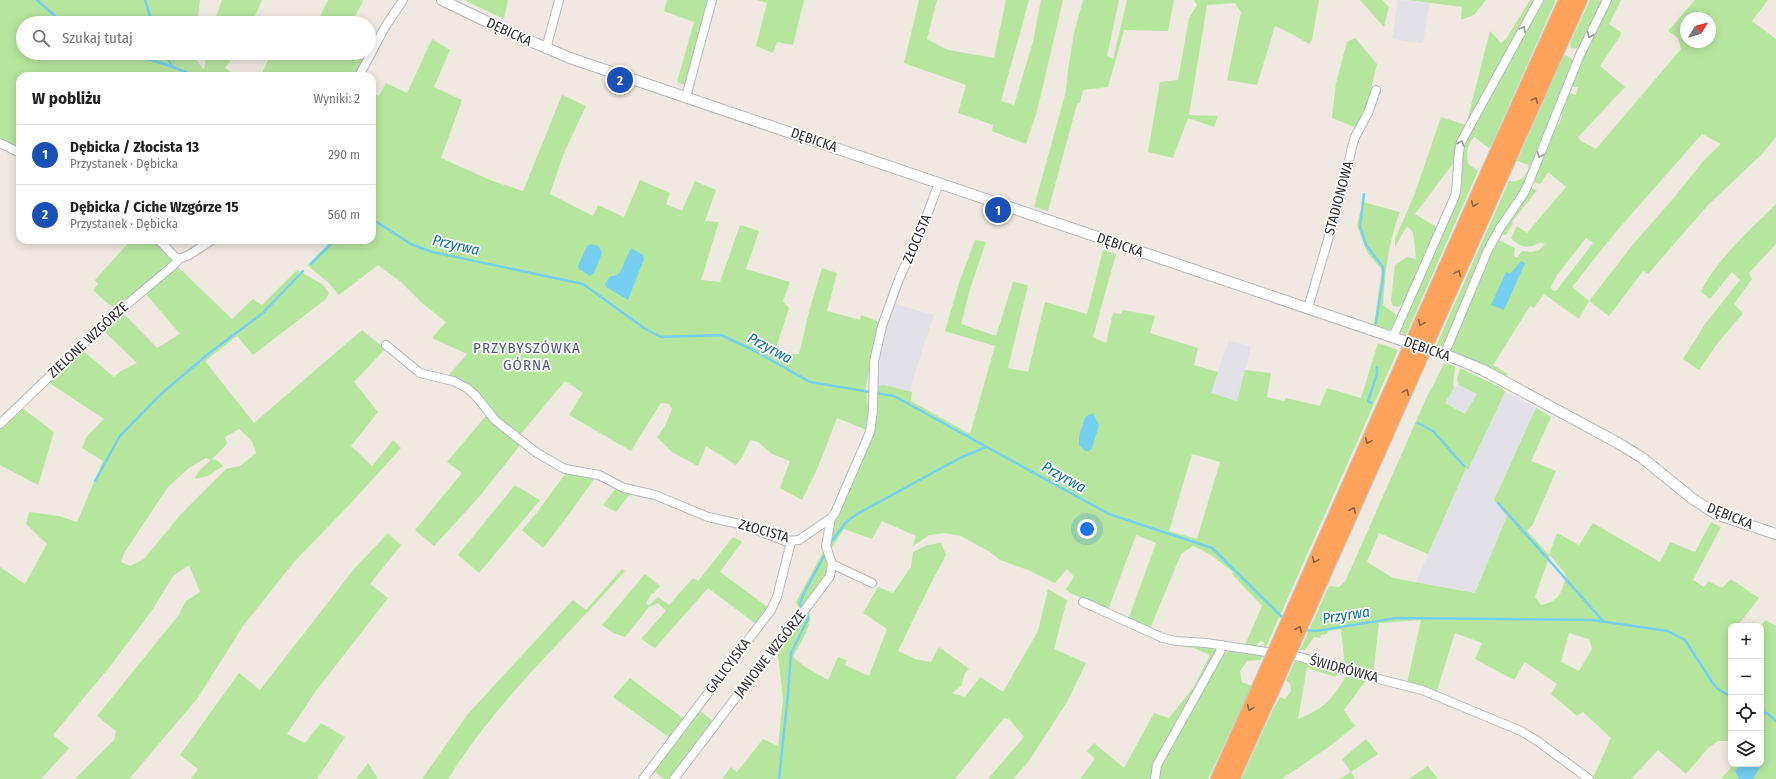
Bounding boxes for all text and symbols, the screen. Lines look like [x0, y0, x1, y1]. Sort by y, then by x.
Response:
north arrow [1680, 12, 1716, 48]
street label: DĘBICKA [484, 14, 535, 50]
search box [16, 16, 376, 60]
one-way arrow [1518, 26, 1525, 33]
icon: search [30, 27, 52, 49]
text: Szukaj tutaj [62, 29, 133, 47]
one-way arrow [1587, 30, 1595, 38]
pin: 2 [607, 65, 633, 95]
text: W pobliżu [32, 88, 101, 109]
text: Wyniki: 2 [313, 91, 360, 106]
one-way arrow [1530, 96, 1538, 104]
street label: DĘBICKA [789, 124, 840, 156]
text: Dębicka / Złocista 13 [70, 138, 199, 156]
one-way arrow [1456, 140, 1465, 147]
text: 1 [42, 147, 48, 162]
text: 290 m [328, 147, 360, 162]
one-way arrow [1537, 151, 1545, 158]
text: Przystanek · Dębicka [70, 156, 178, 171]
street label: STADIONOWA [1321, 159, 1357, 237]
pin: 1 [985, 195, 1011, 225]
text: Dębicka / Ciche Wzgórze 15 [70, 198, 239, 216]
one-way arrow [1471, 200, 1479, 207]
text: 2 [42, 207, 48, 222]
text: 560 m [328, 207, 360, 222]
street label: ZŁOCISTA [899, 211, 935, 266]
text: Przystanek · Dębicka [70, 216, 178, 231]
street label: DĘBICKA [1095, 229, 1146, 261]
water label: Przyrwa [431, 231, 481, 259]
one-way arrow [1454, 269, 1462, 276]
street label: ZIELONE WZGÓRZE [44, 297, 132, 382]
one-way arrow [1418, 319, 1426, 326]
water label: Przyrwa [745, 329, 795, 367]
street label: DĘBICKA [1402, 333, 1453, 365]
district label: PRZYBYSZÓWKA GÓRNA [473, 339, 581, 374]
one-way arrow [1401, 388, 1409, 395]
one-way arrow [1365, 438, 1373, 445]
water label: Przyrwa [1039, 458, 1089, 497]
street label: DĘBICKA [1705, 499, 1756, 533]
one-way arrow [1348, 507, 1356, 514]
street label: ZŁOCISTA [737, 516, 792, 546]
your location [1077, 519, 1097, 539]
one-way arrow [1312, 556, 1320, 563]
water label: Przyrwa [1321, 602, 1371, 628]
street label: JANIOWE WZGÓRZE [730, 606, 810, 701]
map controls [1728, 623, 1764, 767]
button: + [1728, 623, 1764, 659]
one-way arrow [1295, 626, 1303, 633]
street label: GALICYJSKA [702, 635, 755, 697]
street label: ŚWIDRÓWKA [1308, 651, 1381, 687]
button: − [1728, 659, 1764, 695]
button: locate [1728, 695, 1764, 731]
one-way arrow [1247, 703, 1255, 711]
button: layers [1728, 731, 1764, 767]

